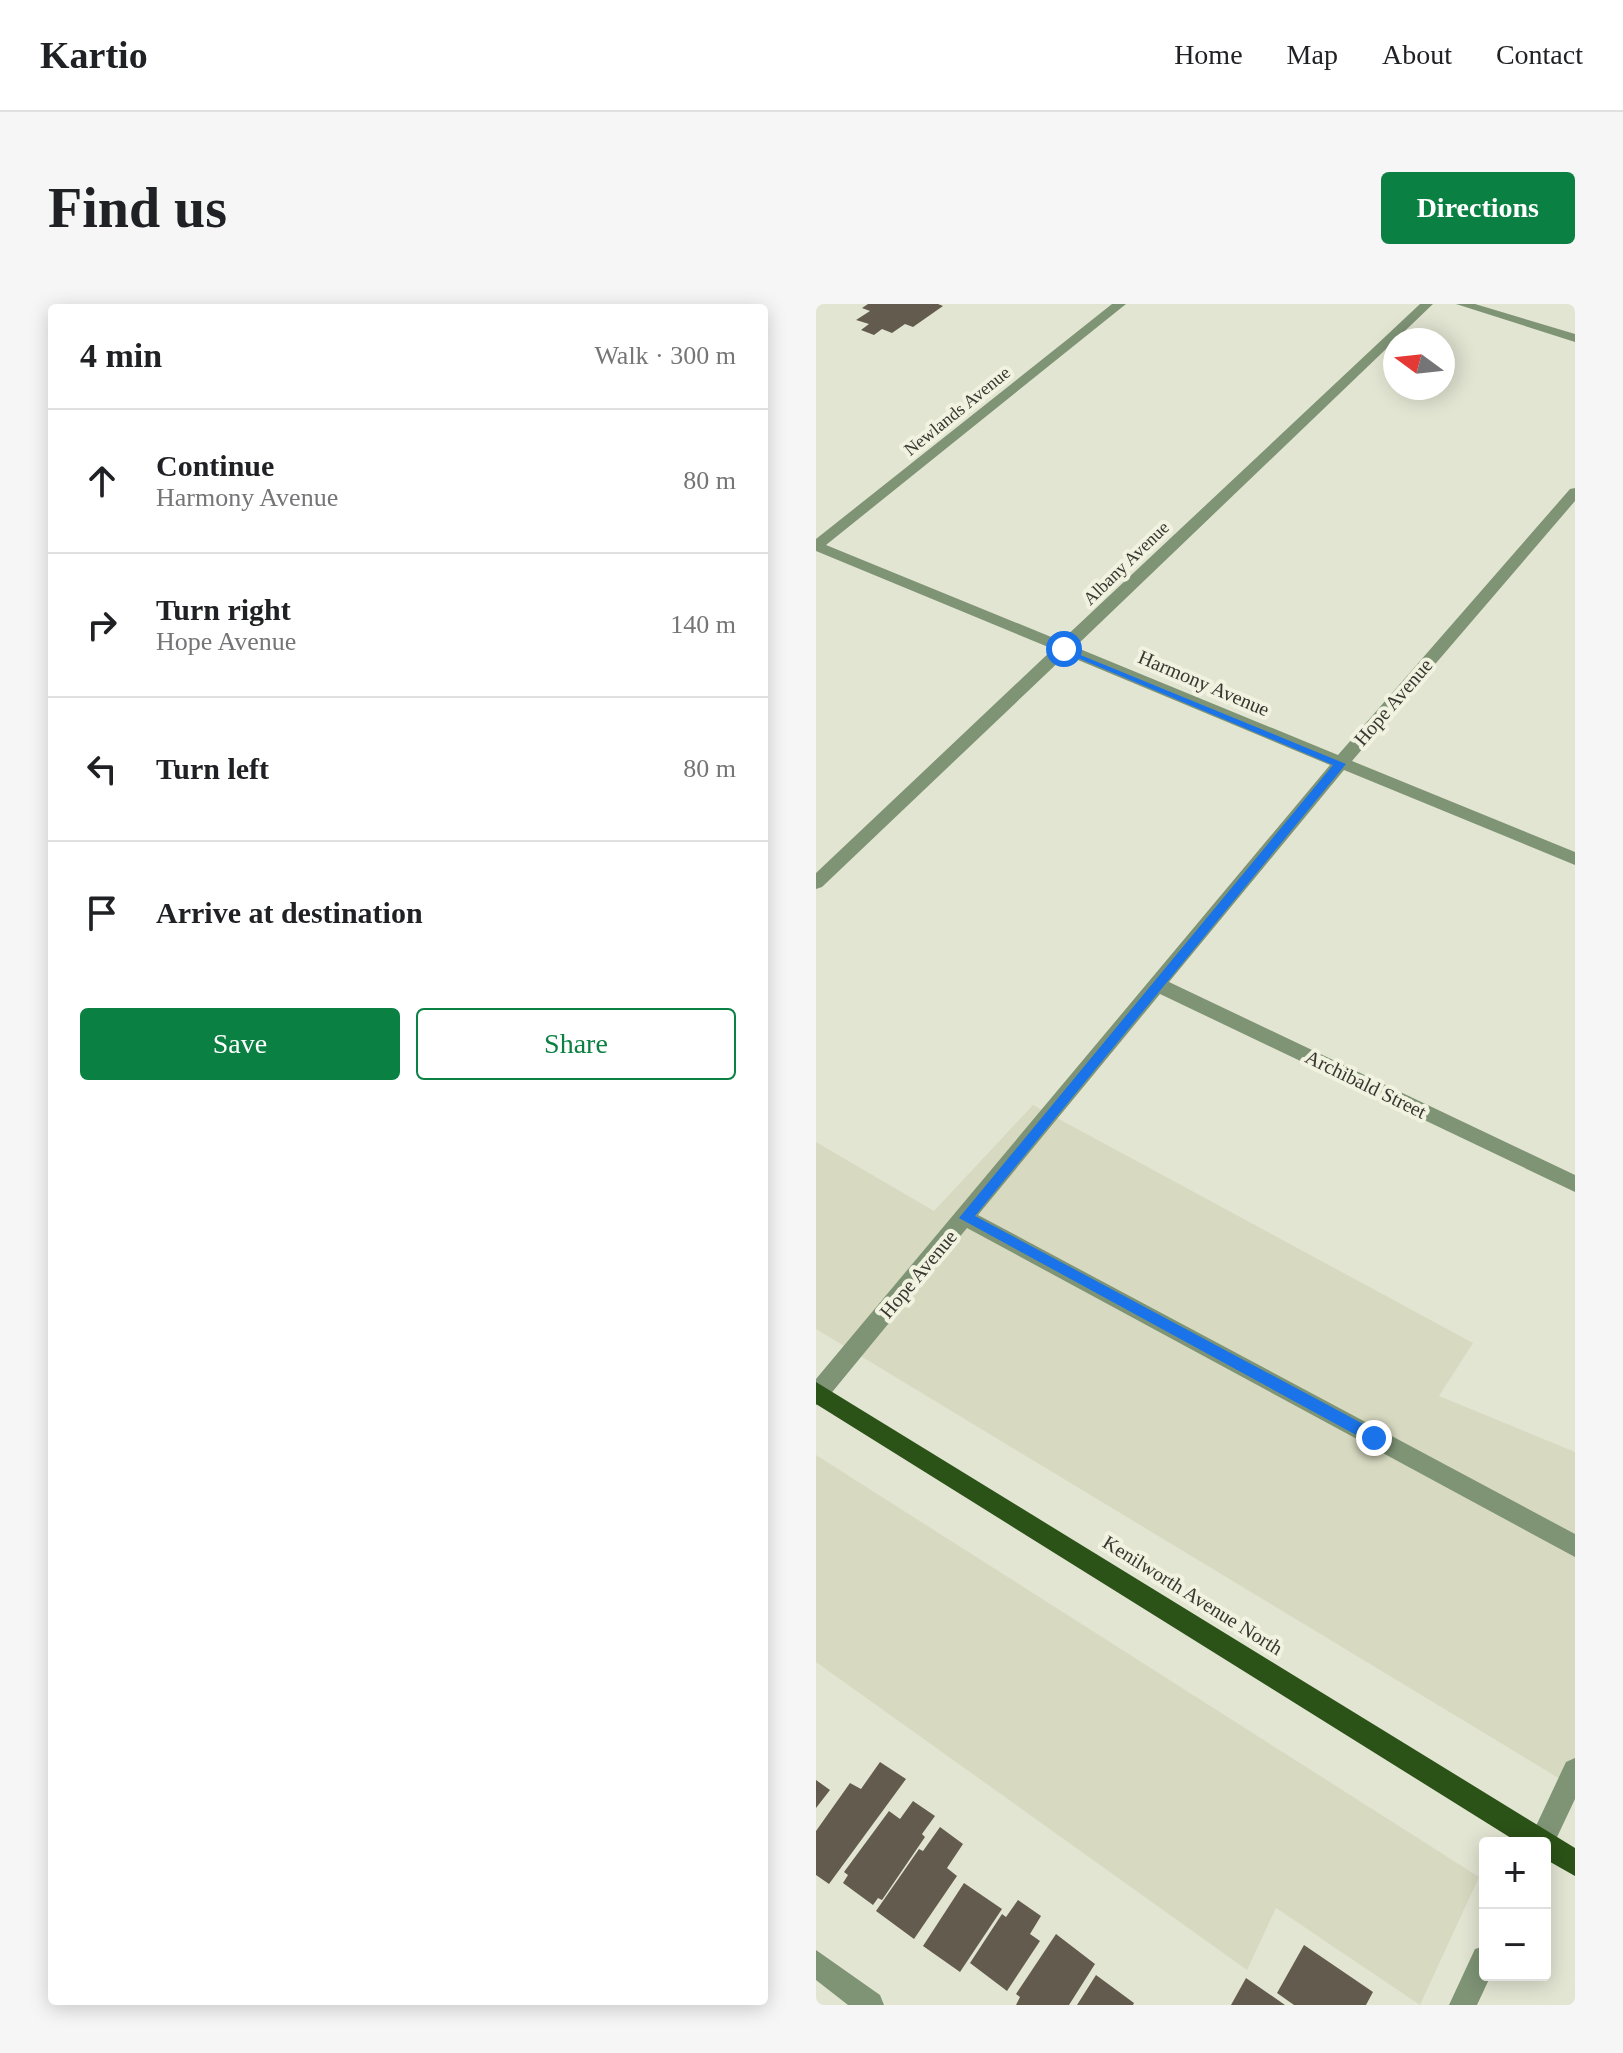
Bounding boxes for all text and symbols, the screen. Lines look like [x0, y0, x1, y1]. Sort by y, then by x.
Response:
text: Kartio [40, 34, 148, 76]
text: Home [1174, 39, 1243, 70]
text: Map [1287, 39, 1338, 70]
text: About [1382, 39, 1452, 70]
text: Contact [1496, 39, 1583, 70]
button: Directions [1381, 172, 1575, 244]
text: Find us [48, 177, 227, 239]
north arrow [1383, 328, 1455, 400]
text: 4 min [80, 337, 162, 374]
text: Walk · 300 m [594, 341, 736, 370]
street label: Newlands Avenue [900, 362, 1014, 460]
text: Continue [156, 449, 274, 482]
icon: ahead [80, 459, 124, 503]
text: 80 m [683, 466, 736, 495]
text: Harmony Avenue [156, 483, 338, 512]
street label: Albany Avenue [1079, 517, 1173, 609]
text: Turn right [156, 593, 291, 626]
icon: right [80, 603, 124, 647]
text: 140 m [670, 610, 736, 639]
text: Hope Avenue [156, 627, 296, 656]
route start [1046, 631, 1082, 667]
street label: Harmony Avenue [1135, 645, 1273, 721]
street label: Hope Avenue [1349, 654, 1438, 751]
icon: left [80, 747, 124, 791]
text: Turn left [156, 752, 269, 785]
text: 80 m [683, 754, 736, 783]
icon: arrive [80, 891, 124, 935]
text: Arrive at destination [156, 896, 423, 929]
button: Save [80, 1008, 400, 1080]
button: Share [416, 1008, 736, 1080]
street label: Archibald Street [1302, 1045, 1430, 1123]
street label: Hope Avenue [875, 1225, 962, 1323]
route end [1356, 1420, 1392, 1456]
street label: Kenilworth Avenue North [1099, 1531, 1287, 1659]
map controls [1479, 1837, 1551, 1981]
button: + [1479, 1837, 1551, 1909]
button: − [1479, 1909, 1551, 1981]

